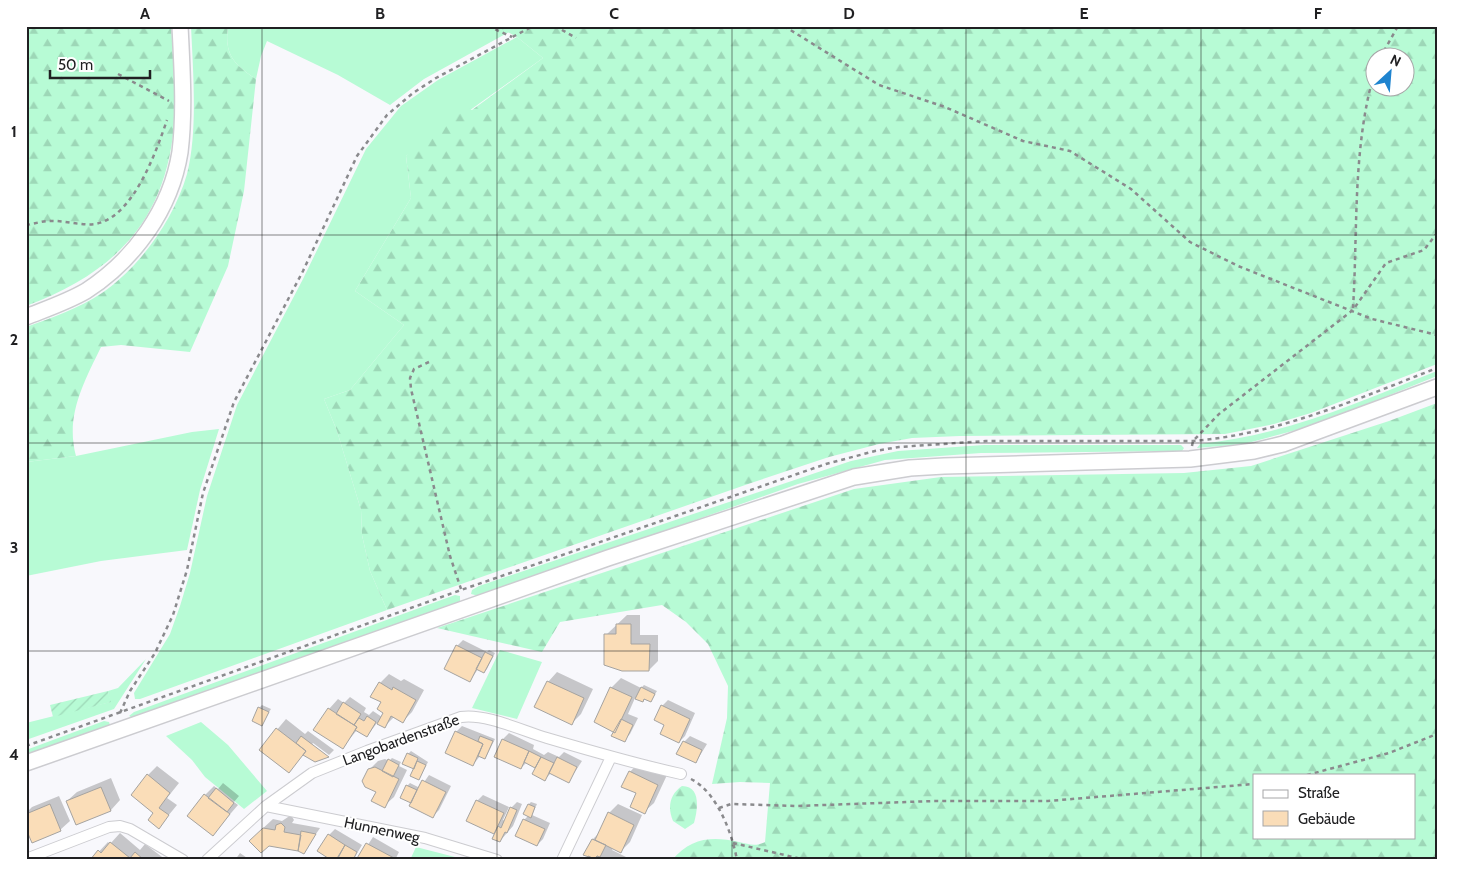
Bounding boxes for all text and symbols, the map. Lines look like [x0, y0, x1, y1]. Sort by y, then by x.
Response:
text: A [140, 4, 150, 23]
text: B [375, 4, 385, 23]
text: C [609, 4, 619, 23]
text: D [843, 4, 855, 23]
text: E [1079, 4, 1089, 23]
text: F [1314, 4, 1323, 23]
scale bar [50, 48, 150, 80]
north arrow [1366, 48, 1416, 98]
text: N [1387, 50, 1404, 71]
text: 50 m [58, 56, 93, 74]
text: 1 [11, 122, 17, 141]
text: 2 [10, 330, 18, 349]
text: 3 [10, 538, 18, 557]
street label: Langobardenstraße [340, 710, 462, 769]
text: 4 [9, 745, 19, 764]
legend [1253, 774, 1416, 838]
text: Straße [1298, 784, 1340, 802]
text: Gebäude [1298, 810, 1355, 828]
street label: Hunnenweg [342, 813, 422, 847]

